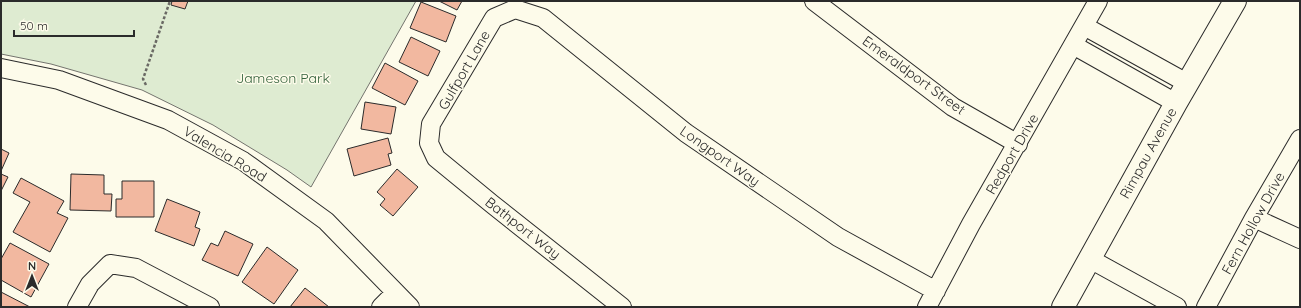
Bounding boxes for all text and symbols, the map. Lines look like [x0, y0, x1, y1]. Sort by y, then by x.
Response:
scale bar [14, 12, 134, 38]
text: 50 m [20, 18, 48, 33]
street label: Gulfport Lane [434, 27, 494, 113]
street label: Emeraldport Street [859, 32, 969, 119]
park label: Jameson Park [236, 69, 330, 87]
street label: Rimpau Avenue [1115, 104, 1181, 202]
street label: Redport Drive [982, 110, 1042, 198]
street label: Valencia Road [180, 122, 270, 186]
street label: Longport Way [677, 122, 763, 190]
street label: Fern Hollow Drive [1217, 169, 1289, 277]
street label: Bathport Way [482, 193, 564, 263]
north arrow [12, 256, 52, 296]
text: N [28, 259, 36, 273]

